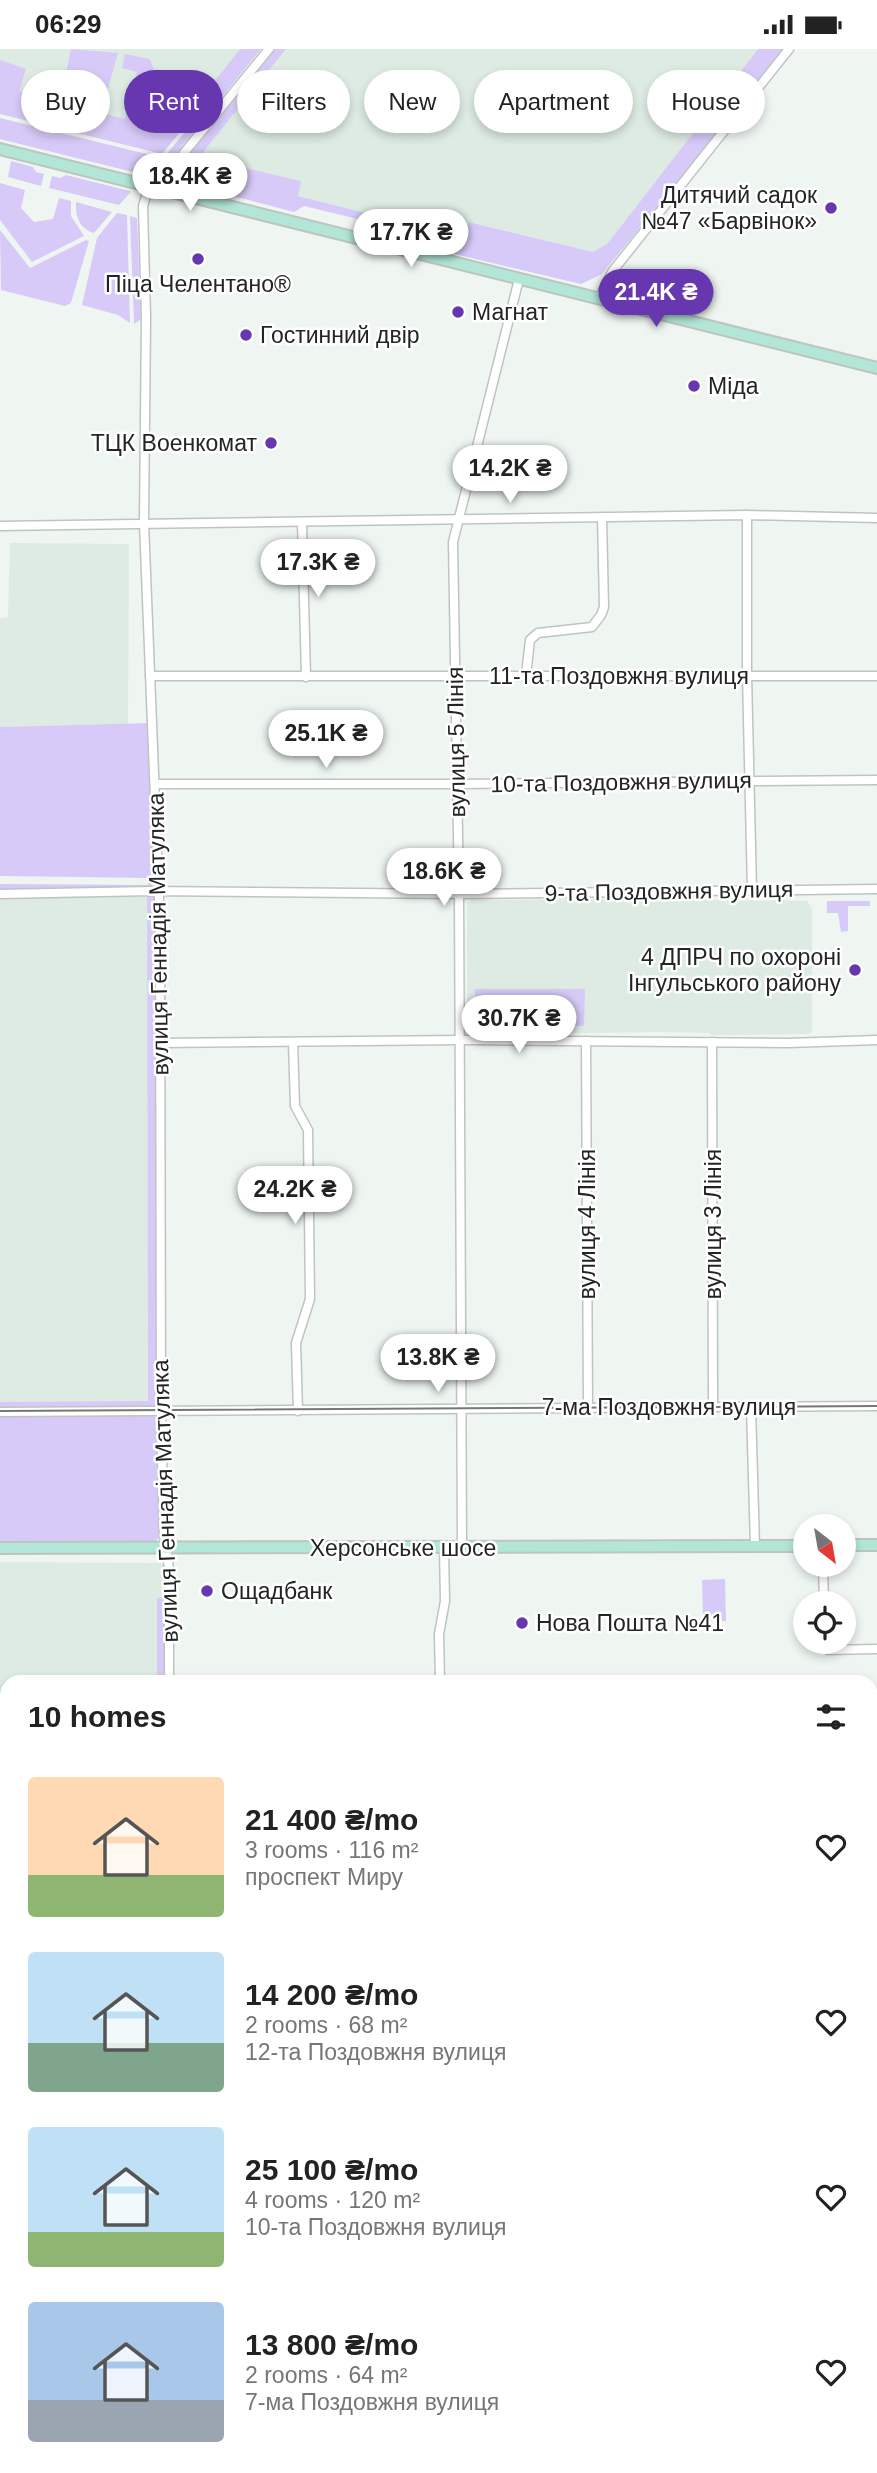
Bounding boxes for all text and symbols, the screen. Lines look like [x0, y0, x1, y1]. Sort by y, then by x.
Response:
text: 06:29 [35, 9, 102, 39]
chip: Buy [21, 70, 110, 133]
chip: Rent [124, 70, 223, 133]
chip: Filters [237, 70, 350, 133]
chip: New [364, 70, 460, 133]
chip: Apartment [474, 70, 633, 133]
chip: House [647, 70, 765, 133]
pin: 18.4K ₴ [125, 153, 255, 213]
text: 18.4K ₴ [148, 163, 232, 189]
place label: Дитячий садок №47 «Барвінок» [641, 182, 818, 234]
marker: Дитячий садок №47 «Барвінок» [823, 200, 839, 216]
pin: 17.7K ₴ [346, 209, 476, 269]
text: 17.7K ₴ [369, 219, 453, 245]
marker: Піца Челентано® [190, 251, 206, 267]
pin: 21.4K ₴ [591, 269, 721, 329]
place label: Піца Челентано® [105, 271, 291, 297]
text: 21.4K ₴ [614, 279, 698, 305]
place label: Магнат [472, 299, 549, 325]
marker: Магнат [450, 304, 466, 320]
place label: Гостинний двір [260, 322, 420, 348]
marker: Гостинний двір [238, 327, 254, 343]
place label: Міда [708, 373, 759, 399]
marker: Міда [686, 378, 702, 394]
place label: ТЦК Военкомат [91, 430, 257, 456]
marker: ТЦК Военкомат [263, 435, 279, 451]
pin: 14.2K ₴ [445, 445, 575, 505]
text: 14.2K ₴ [468, 455, 552, 481]
pin: 17.3K ₴ [253, 539, 383, 599]
text: 17.3K ₴ [276, 549, 360, 575]
street label: 11-та Поздовжня вулиця [489, 663, 749, 689]
street label: вулиця 5 Лінія [442, 666, 470, 818]
pin: 25.1K ₴ [261, 711, 391, 770]
text: 25.1K ₴ [284, 720, 368, 746]
street label: 10-та Поздовжня вулиця [490, 767, 752, 797]
street label: вулиця Геннадія Матуляка [143, 792, 173, 1076]
pin: 18.6K ₴ [379, 849, 509, 908]
text: 18.6K ₴ [402, 858, 486, 884]
street label: 9-та Поздовжня вулиця [544, 876, 794, 906]
place label: 4 ДПРЧ по охороні Інгульського району [628, 944, 841, 996]
marker: 4 ДПРЧ по охороні Інгульського району [847, 962, 863, 978]
pin: 30.7K ₴ [454, 995, 584, 1055]
text: 30.7K ₴ [477, 1005, 561, 1031]
street label: вулиця 4 Лінія [574, 1149, 600, 1299]
street label: вулиця 3 Лінія [700, 1149, 726, 1299]
pin: 24.2K ₴ [230, 1167, 360, 1226]
text: 24.2K ₴ [253, 1176, 337, 1202]
pin: 13.8K ₴ [373, 1335, 503, 1394]
text: 13.8K ₴ [396, 1344, 480, 1370]
street label: вулиця Геннадія Матуляка [147, 1359, 183, 1643]
street label: 7-ма Поздовжня вулиця [542, 1394, 796, 1420]
north arrow [793, 1514, 856, 1577]
map controls [793, 1514, 856, 1654]
street label: Херсонське шосе [310, 1535, 496, 1561]
place label: Ощадбанк [221, 1578, 333, 1604]
marker: Ощадбанк [199, 1583, 215, 1599]
button: locate [793, 1591, 856, 1654]
place label: Нова Пошта №41 [536, 1610, 724, 1636]
marker: Нова Пошта №41 [514, 1615, 530, 1631]
icon: filters [812, 1698, 850, 1736]
text: 10 homes [28, 1700, 166, 1733]
text: 21 400 ₴/mo [245, 1803, 418, 1836]
icon: home [84, 1805, 168, 1889]
icon: heart [812, 1828, 850, 1866]
text: 3 rooms · 116 m² [245, 1837, 418, 1863]
text: проспект Миру [245, 1864, 403, 1890]
text: 14 200 ₴/mo [245, 1978, 418, 2011]
icon: home [84, 1980, 168, 2064]
icon: heart [812, 2003, 850, 2041]
text: 2 rooms · 68 m² [245, 2012, 407, 2038]
text: 12-та Поздовжня вулиця [245, 2039, 507, 2065]
text: 25 100 ₴/mo [245, 2153, 418, 2186]
icon: home [84, 2155, 168, 2239]
icon: heart [812, 2178, 850, 2216]
text: 4 rooms · 120 m² [245, 2187, 420, 2213]
text: 10-та Поздовжня вулиця [245, 2214, 507, 2240]
text: 13 800 ₴/mo [245, 2328, 418, 2361]
icon: home [84, 2330, 168, 2414]
icon: heart [812, 2353, 850, 2391]
text: 2 rooms · 64 m² [245, 2362, 407, 2388]
text: 7-ма Поздовжня вулиця [245, 2389, 499, 2415]

